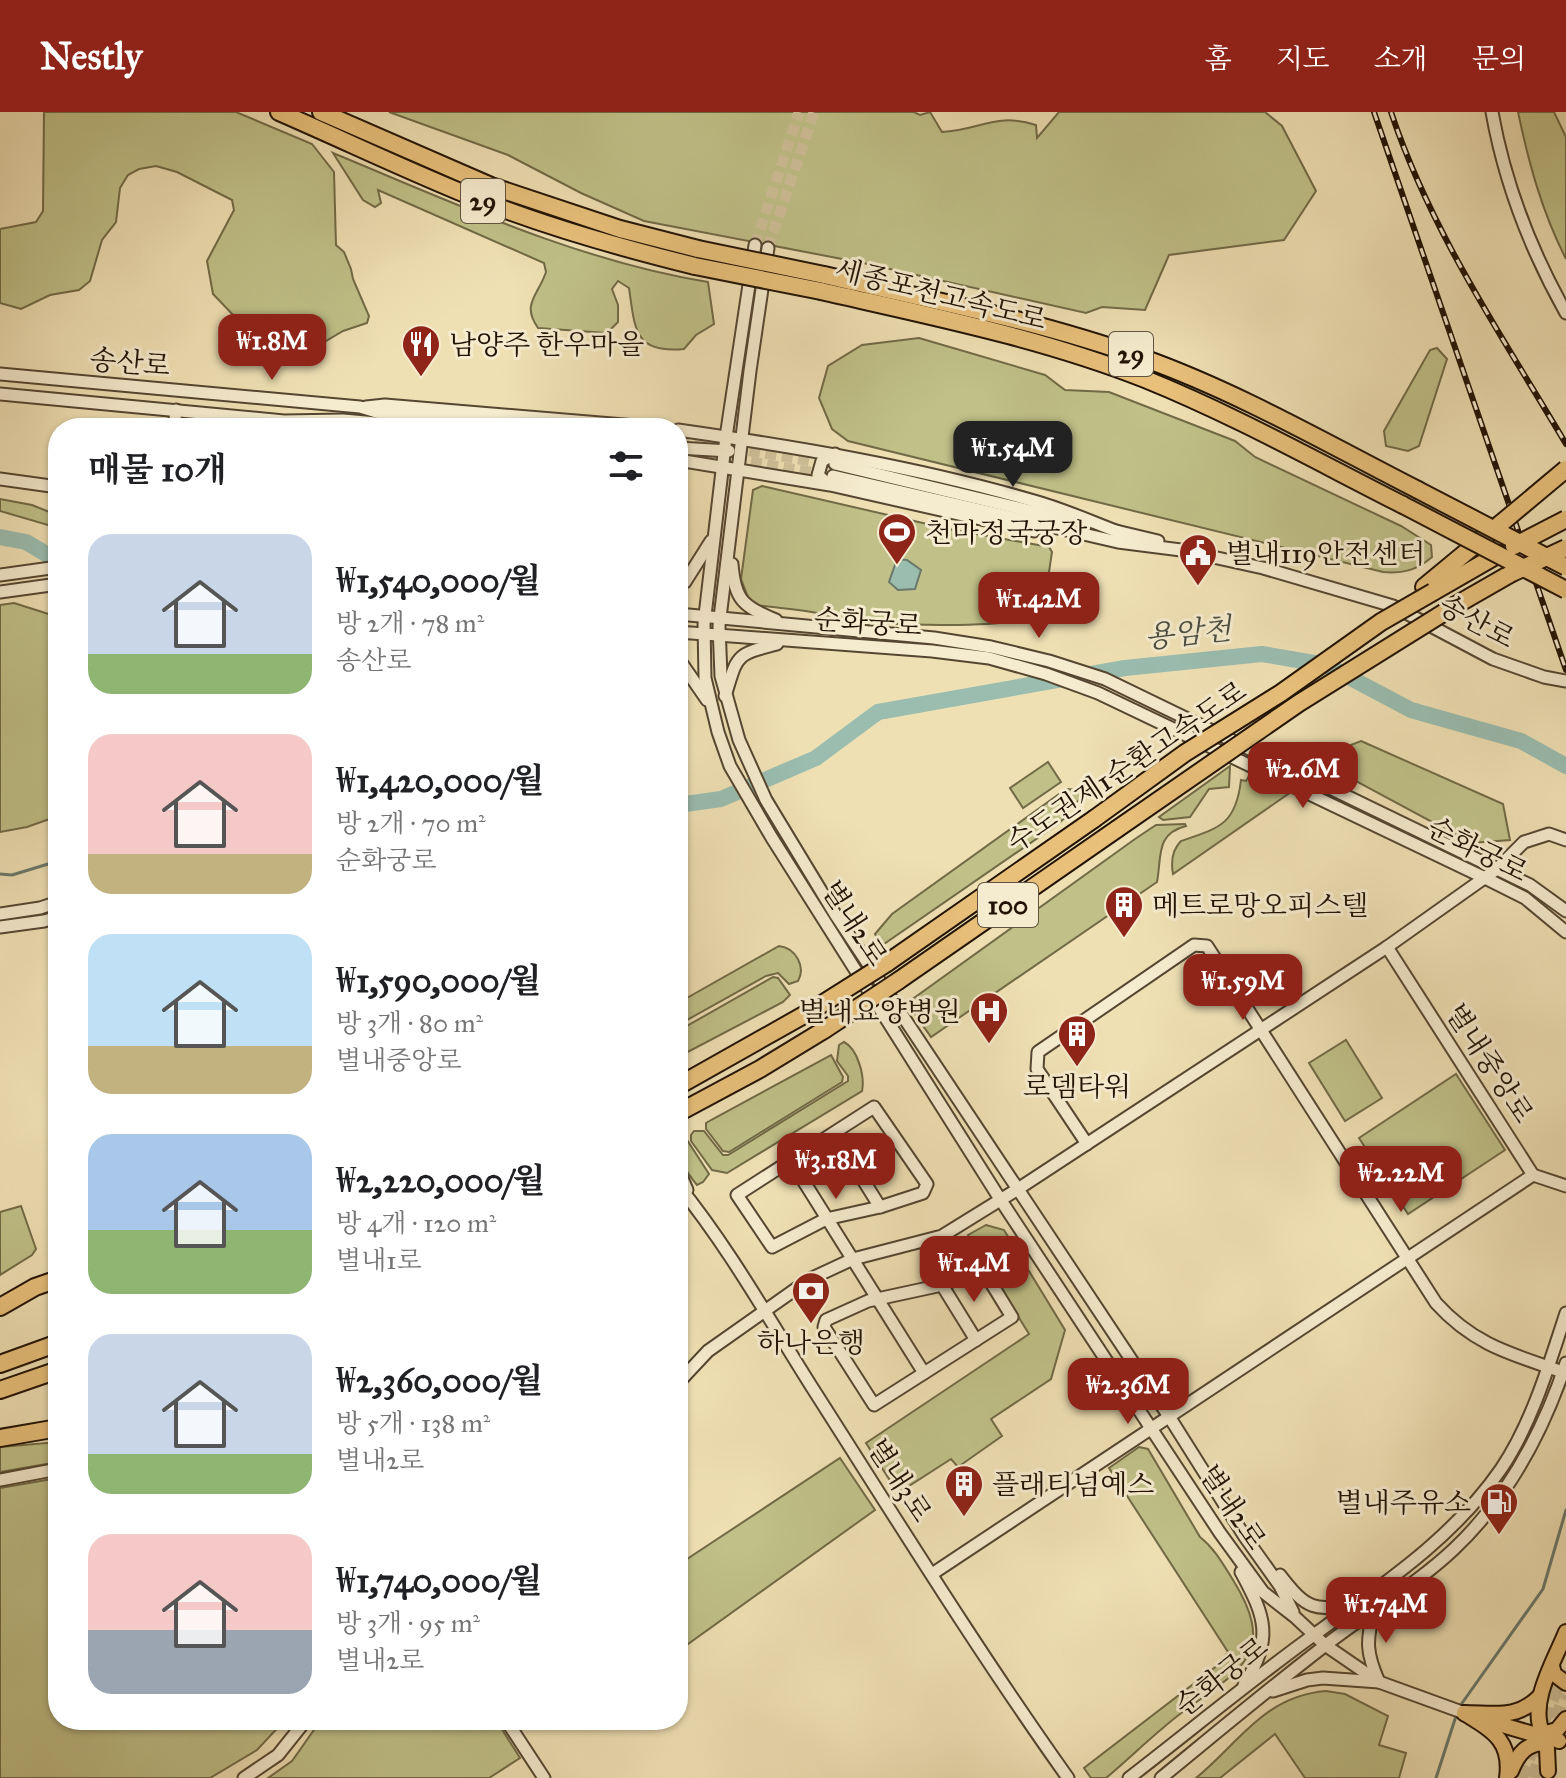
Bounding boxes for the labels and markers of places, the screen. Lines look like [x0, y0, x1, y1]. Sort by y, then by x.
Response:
pin: ₩1.8M [216, 314, 328, 382]
restaurant icon: 남양주 한우마을 [400, 323, 442, 378]
place label: 남양주 한우마을 [449, 327, 644, 362]
pin: ₩1.54M [948, 421, 1078, 489]
sports icon: 천마정국궁장 [876, 511, 918, 566]
place label: 천마정국궁장 [925, 515, 1087, 550]
public building icon: 별내119안전센터 [1177, 532, 1219, 587]
place label: 별내119안전센터 [1226, 536, 1425, 571]
pin: ₩1.42M [974, 572, 1104, 640]
pin: ₩2.6M [1247, 742, 1359, 810]
building icon: 메트로망오피스텔 [1103, 884, 1145, 939]
place label: 메트로망오피스텔 [1152, 888, 1368, 923]
pin: ₩1.59M [1178, 954, 1308, 1022]
hospital icon: 별내요양병원 [968, 990, 1010, 1045]
place label: 별내요양병원 [799, 994, 961, 1029]
building icon: 로뎀타워 [1056, 1013, 1098, 1068]
place label: 로뎀타워 [1023, 1069, 1131, 1104]
pin: ₩3.18M [771, 1133, 901, 1201]
pin: ₩2.22M [1336, 1146, 1466, 1214]
pin: ₩1.4M [918, 1236, 1030, 1304]
bank icon: 하나은행 [790, 1270, 832, 1325]
place label: 하나은행 [757, 1325, 865, 1360]
pin: ₩2.36M [1063, 1358, 1193, 1426]
building icon: 플래티넘예스 [943, 1463, 985, 1518]
place label: 플래티넘예스 [992, 1467, 1154, 1502]
fuel station icon: 별내주유소 [1478, 1481, 1520, 1536]
place label: 별내주유소 [1336, 1485, 1471, 1520]
pin: ₩1.74M [1321, 1577, 1451, 1645]

